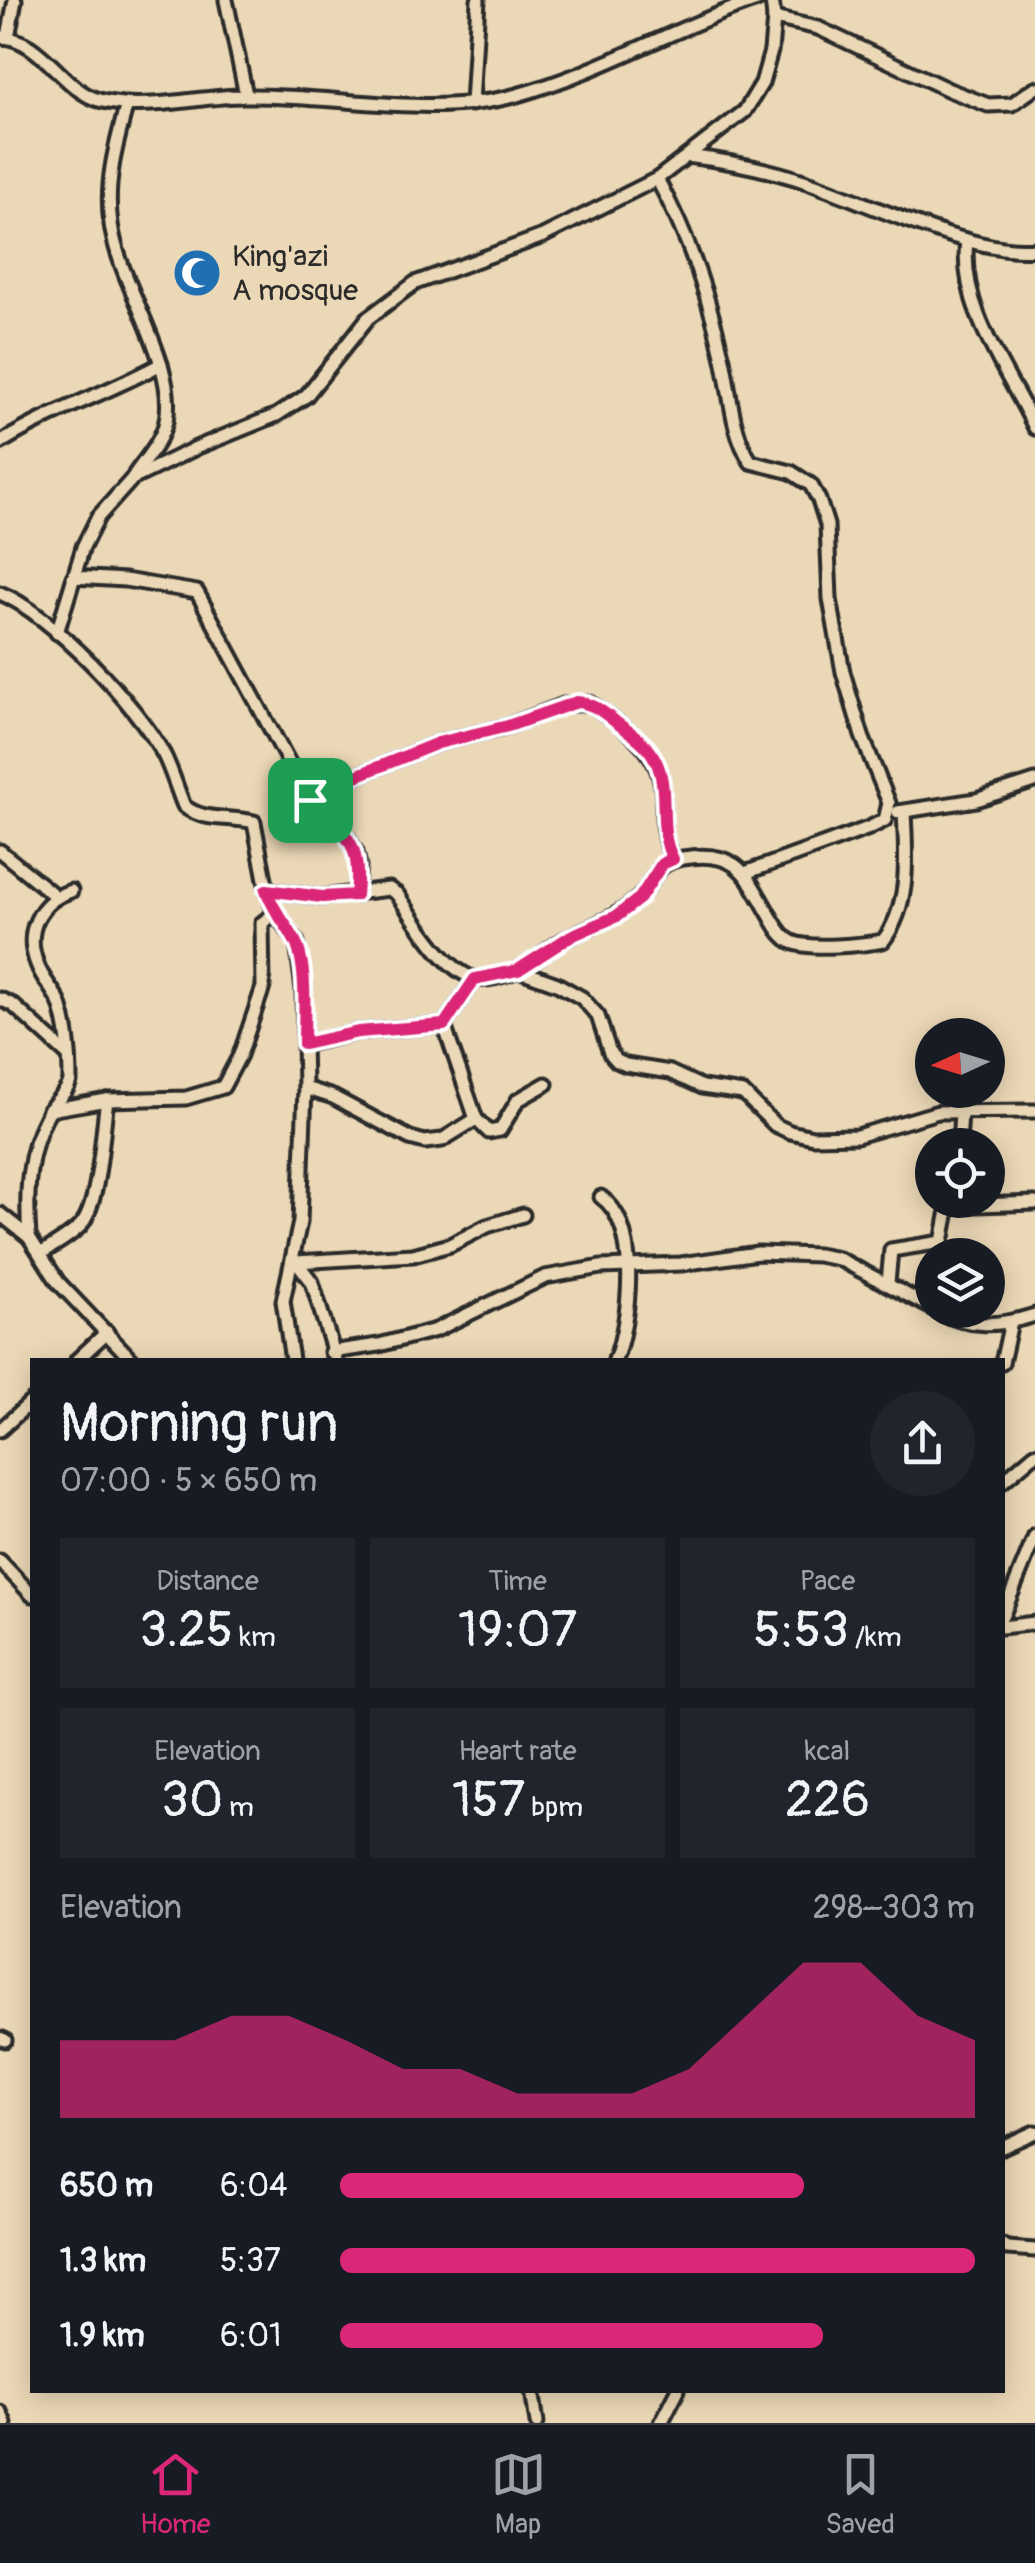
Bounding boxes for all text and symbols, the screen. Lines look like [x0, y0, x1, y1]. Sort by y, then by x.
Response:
place label: King'azi A mosque [232, 238, 358, 309]
mosque icon: King'azi A mosque [171, 247, 223, 299]
pin [268, 758, 353, 843]
icon: arrive [283, 773, 338, 828]
north arrow [915, 1018, 1005, 1108]
map controls [915, 1018, 1005, 1328]
button: locate [915, 1128, 1005, 1218]
button: layers [915, 1238, 1005, 1328]
text: Morning run [60, 1389, 338, 1458]
button: share [870, 1391, 975, 1496]
text: 07:00 · 5 × 650 m [60, 1461, 317, 1501]
text: Distance [156, 1564, 259, 1599]
text: Time [488, 1564, 547, 1599]
text: Pace [800, 1564, 855, 1599]
text: 3.25 [139, 1599, 233, 1662]
text: 19:07 [458, 1599, 577, 1662]
text: 5:53 [753, 1599, 849, 1662]
text: km [233, 1620, 276, 1655]
text: /km [849, 1620, 902, 1655]
text: Elevation [154, 1734, 261, 1769]
text: Heart rate [458, 1734, 577, 1769]
text: kcal [805, 1734, 850, 1769]
text: 30 [161, 1769, 223, 1832]
text: 157 [452, 1769, 525, 1832]
text: 226 [785, 1769, 870, 1832]
text: m [223, 1790, 254, 1825]
text: bpm [525, 1790, 583, 1825]
text: Elevation [60, 1888, 182, 1928]
text: 298–303 m [813, 1888, 975, 1928]
text: 650 m [60, 2166, 153, 2206]
text: 6:04 [220, 2166, 288, 2206]
text: 1.3 km [60, 2241, 146, 2281]
text: 5:37 [220, 2241, 281, 2281]
text: 1.9 km [60, 2316, 145, 2356]
text: 6:01 [220, 2316, 282, 2356]
tab: Home [140, 2447, 211, 2542]
tab: Map [491, 2447, 546, 2542]
tab: Saved [826, 2447, 895, 2542]

